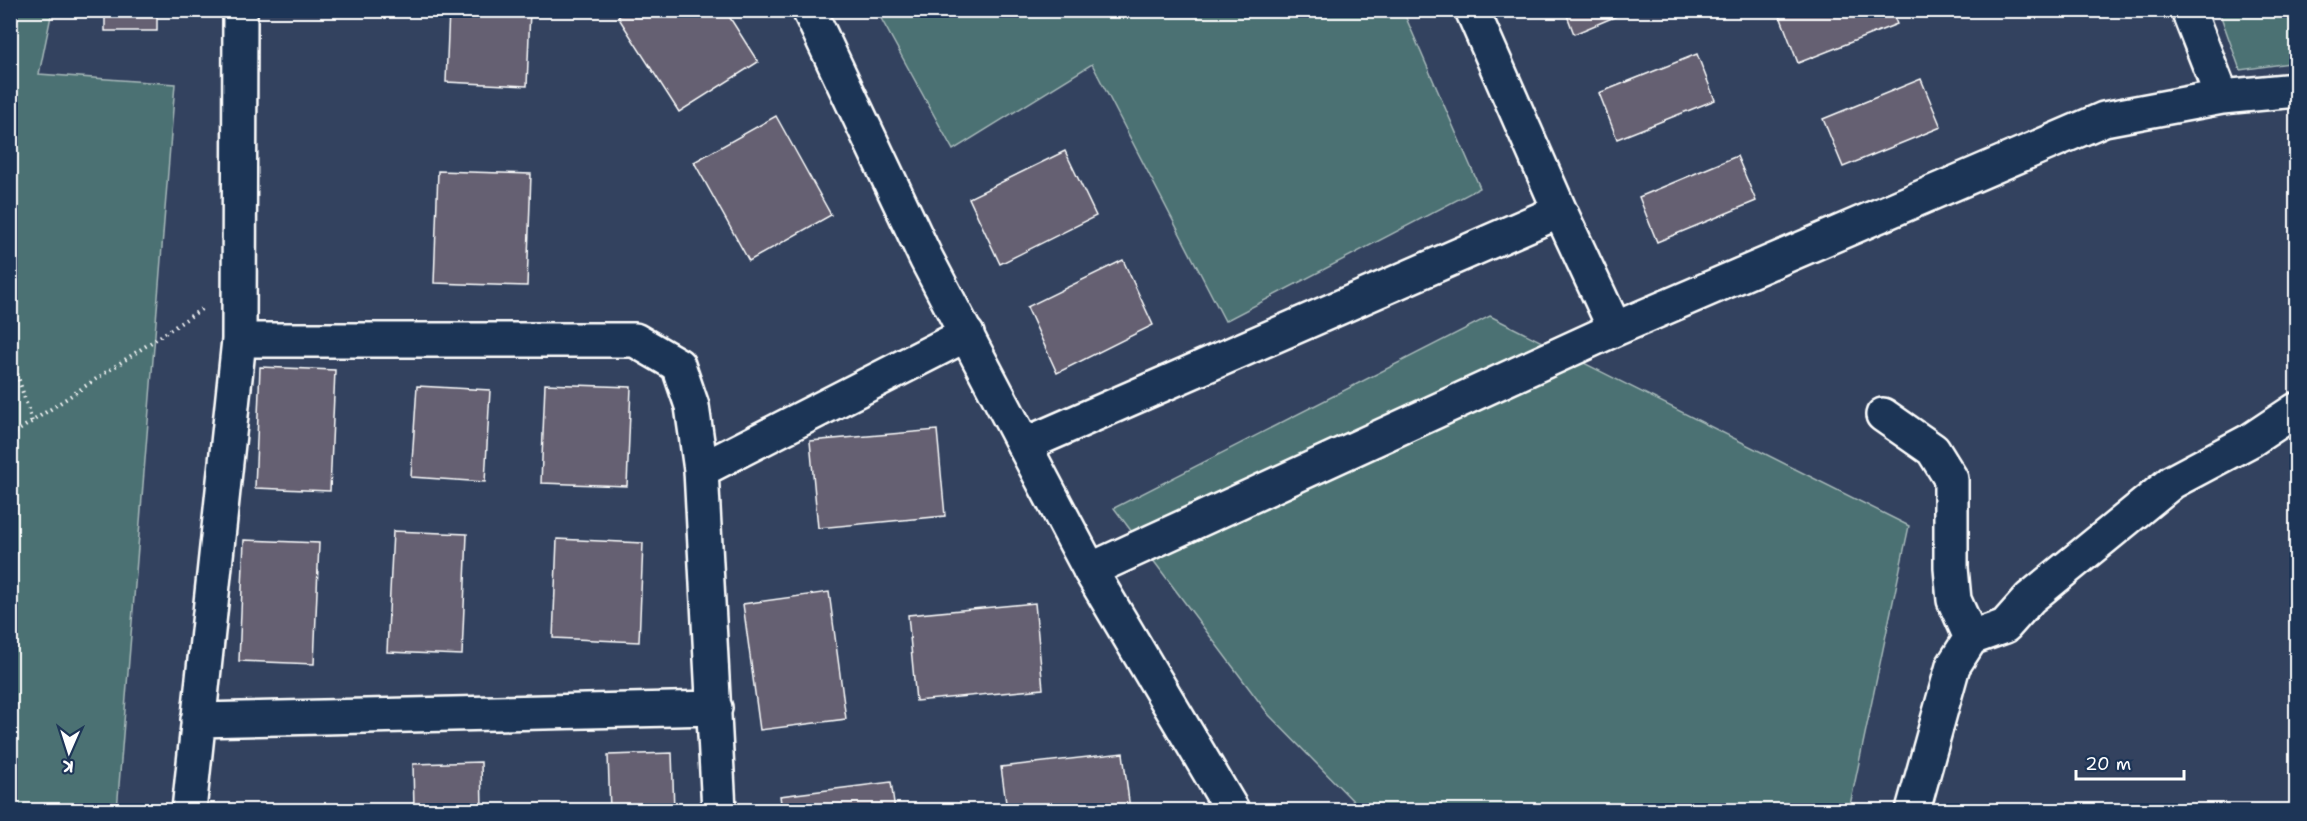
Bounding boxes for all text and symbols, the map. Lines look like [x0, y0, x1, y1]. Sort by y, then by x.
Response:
north arrow [39, 722, 99, 782]
scale bar [2076, 743, 2184, 781]
text: 20 m [2085, 752, 2131, 776]
text: K [62, 756, 74, 777]

